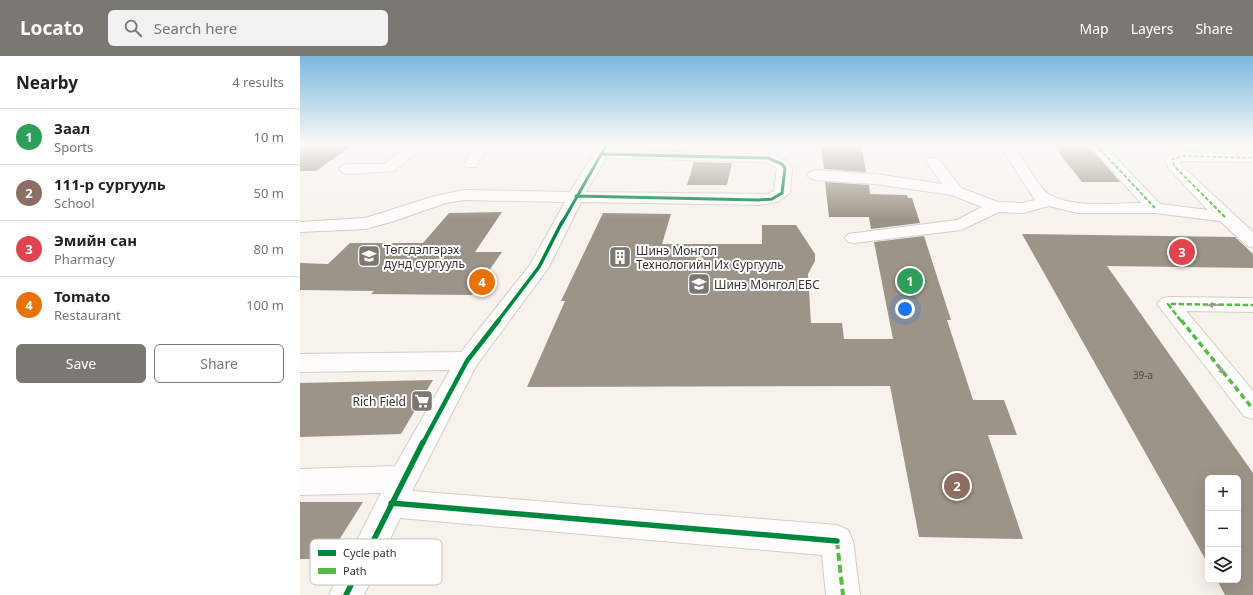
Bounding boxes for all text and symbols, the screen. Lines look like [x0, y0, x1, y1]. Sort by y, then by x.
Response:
search box [108, 10, 388, 46]
text: Locato [20, 15, 84, 41]
icon: search [122, 17, 144, 39]
text: Search here [154, 18, 237, 38]
text: Map [1080, 19, 1109, 38]
text: Layers [1131, 19, 1173, 38]
text: Share [1195, 19, 1233, 38]
text: Nearby [16, 71, 78, 94]
text: 4 results [232, 73, 284, 91]
text: Заал [54, 118, 90, 138]
text: 1 [25, 128, 33, 146]
text: 10 m [254, 128, 284, 146]
text: Sports [54, 138, 93, 156]
text: 111-р сургууль [54, 174, 166, 194]
text: 2 [25, 184, 33, 202]
text: 50 m [254, 184, 284, 202]
text: School [54, 194, 95, 212]
text: Эмийн сан [54, 230, 137, 250]
pin: 3 [1169, 237, 1195, 267]
text: 3 [25, 240, 33, 258]
text: 80 m [254, 240, 284, 258]
place label: Төгсдэлгэрэх дунд сургууль [384, 241, 465, 272]
place label: Шинэ Монгол Технологийн Их Сургууль [636, 242, 784, 273]
school or university icon: Төгсдэлгэрэх дунд сургууль [356, 243, 382, 269]
building icon: Шинэ Монгол Технологийн Их Сургууль [607, 244, 633, 270]
text: Pharmacy [54, 250, 115, 268]
pin: 1 [897, 266, 923, 296]
pin: 4 [469, 267, 495, 297]
school or university icon: Шинэ Монгол ЕБС [686, 271, 712, 297]
place label: Шинэ Монгол ЕБС [714, 276, 820, 293]
text: Tomato [54, 286, 110, 306]
text: 4 [25, 296, 33, 314]
text: 100 m [246, 296, 284, 314]
your location [895, 299, 915, 319]
one-way arrow [1207, 302, 1220, 308]
text: Restaurant [54, 306, 121, 324]
button: Save [16, 344, 146, 383]
button: Share [154, 344, 284, 383]
one-way arrow [1216, 363, 1225, 374]
house number: 39-а [1133, 368, 1153, 382]
supermarket icon: Rich Field [409, 388, 435, 414]
place label: Rich Field [353, 393, 406, 410]
pin: 2 [944, 471, 970, 501]
map controls [1205, 475, 1241, 583]
button: + [1205, 475, 1241, 511]
button: − [1205, 511, 1241, 547]
legend [310, 539, 442, 585]
text: Cycle path [343, 545, 396, 560]
button: layers [1205, 547, 1241, 583]
text: Path [343, 563, 367, 578]

